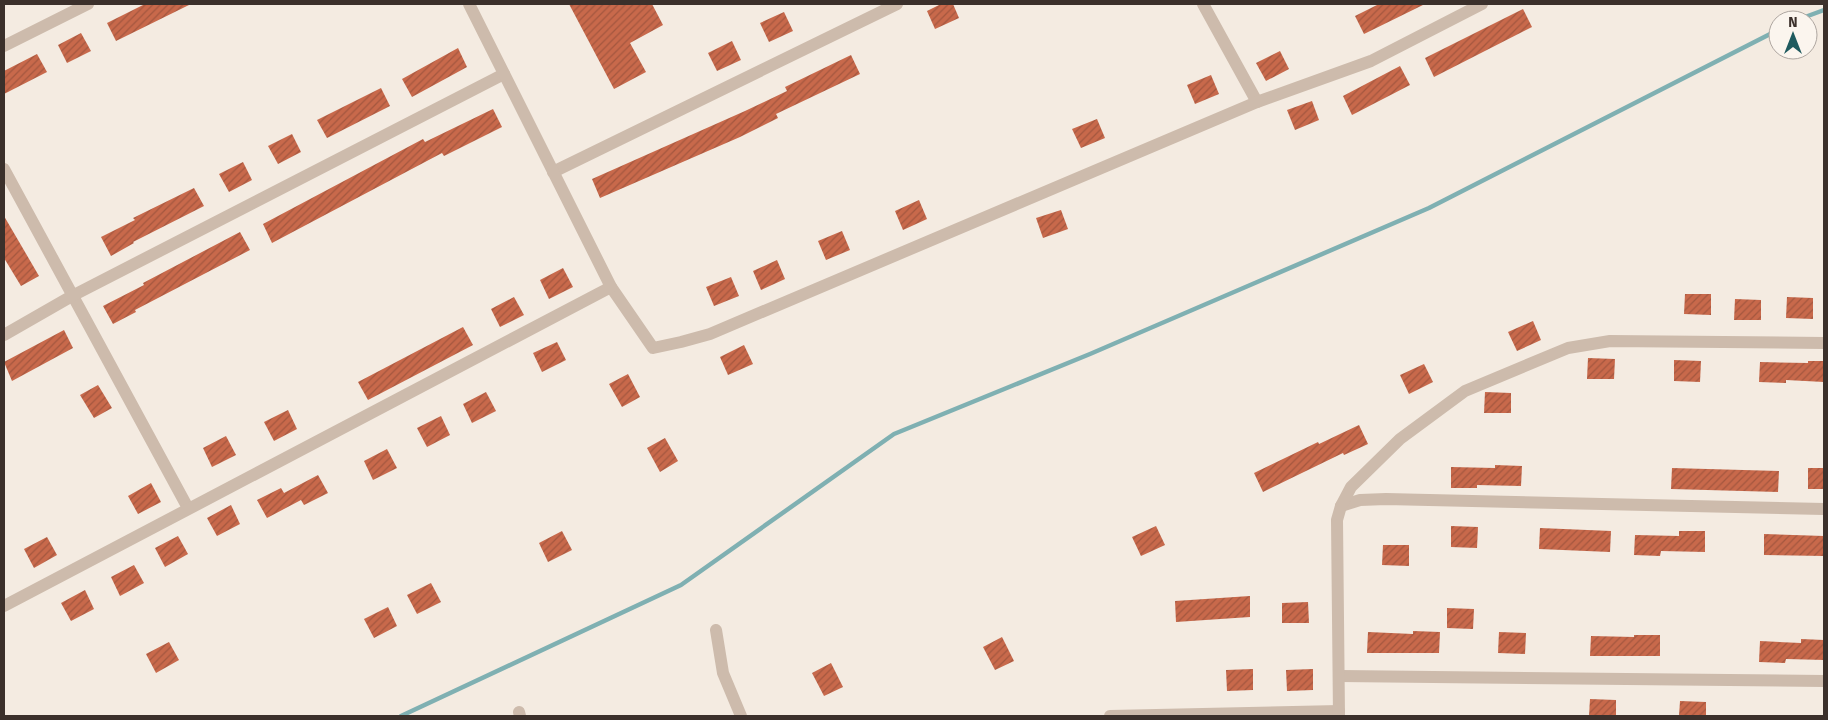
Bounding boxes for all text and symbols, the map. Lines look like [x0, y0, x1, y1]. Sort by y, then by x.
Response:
north arrow [1768, 10, 1818, 60]
text: N [1788, 14, 1798, 31]

